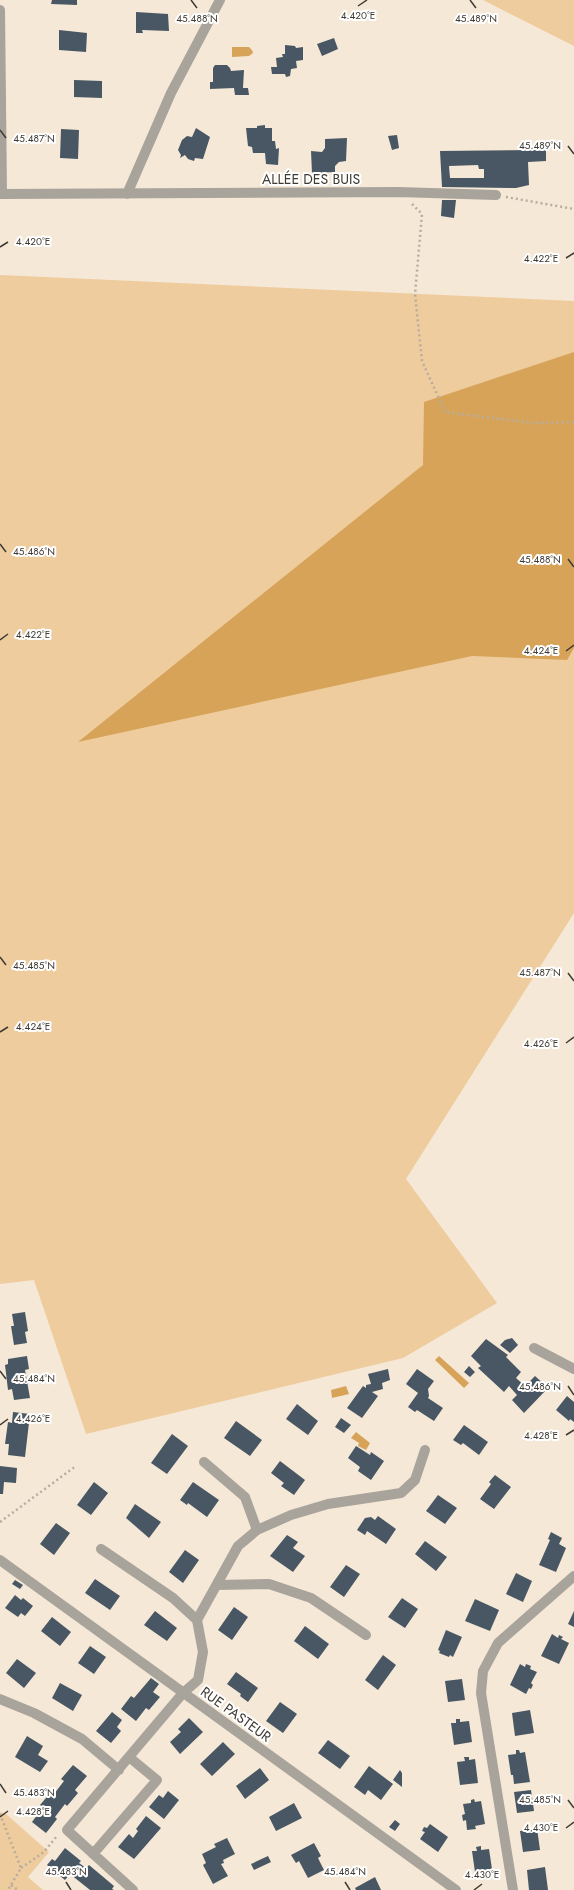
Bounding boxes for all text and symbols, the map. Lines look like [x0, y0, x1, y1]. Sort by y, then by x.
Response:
text: 4.420°E [341, 8, 375, 23]
text: 45.488°N [176, 11, 218, 26]
text: 45.489°N [455, 11, 497, 26]
text: 45.487°N [13, 131, 55, 146]
text: 45.489°N [519, 138, 561, 153]
street label: ALLÉE DES BUIS [262, 169, 360, 189]
text: 4.420°E [16, 234, 50, 249]
text: 4.422°E [524, 251, 558, 266]
text: 45.486°N [13, 544, 55, 559]
text: 45.488°N [519, 552, 561, 567]
text: 4.422°E [16, 627, 50, 642]
text: 4.424°E [524, 643, 558, 658]
text: 45.485°N [13, 958, 55, 973]
text: 45.487°N [519, 965, 561, 980]
text: 4.424°E [16, 1019, 50, 1034]
text: 4.426°E [524, 1036, 558, 1051]
text: 45.484°N [13, 1371, 55, 1386]
text: 45.486°N [519, 1379, 561, 1394]
text: 4.426°E [16, 1411, 50, 1426]
text: 4.428°E [524, 1428, 558, 1443]
street label: RUE PASTEUR [197, 1682, 276, 1747]
text: 45.483°N [13, 1785, 55, 1800]
text: 45.485°N [519, 1792, 561, 1807]
text: 4.428°E [16, 1804, 50, 1819]
text: 4.430°E [524, 1820, 558, 1835]
text: 45.483°N [45, 1864, 87, 1879]
text: 45.484°N [324, 1864, 366, 1879]
text: 4.430°E [465, 1867, 499, 1882]

